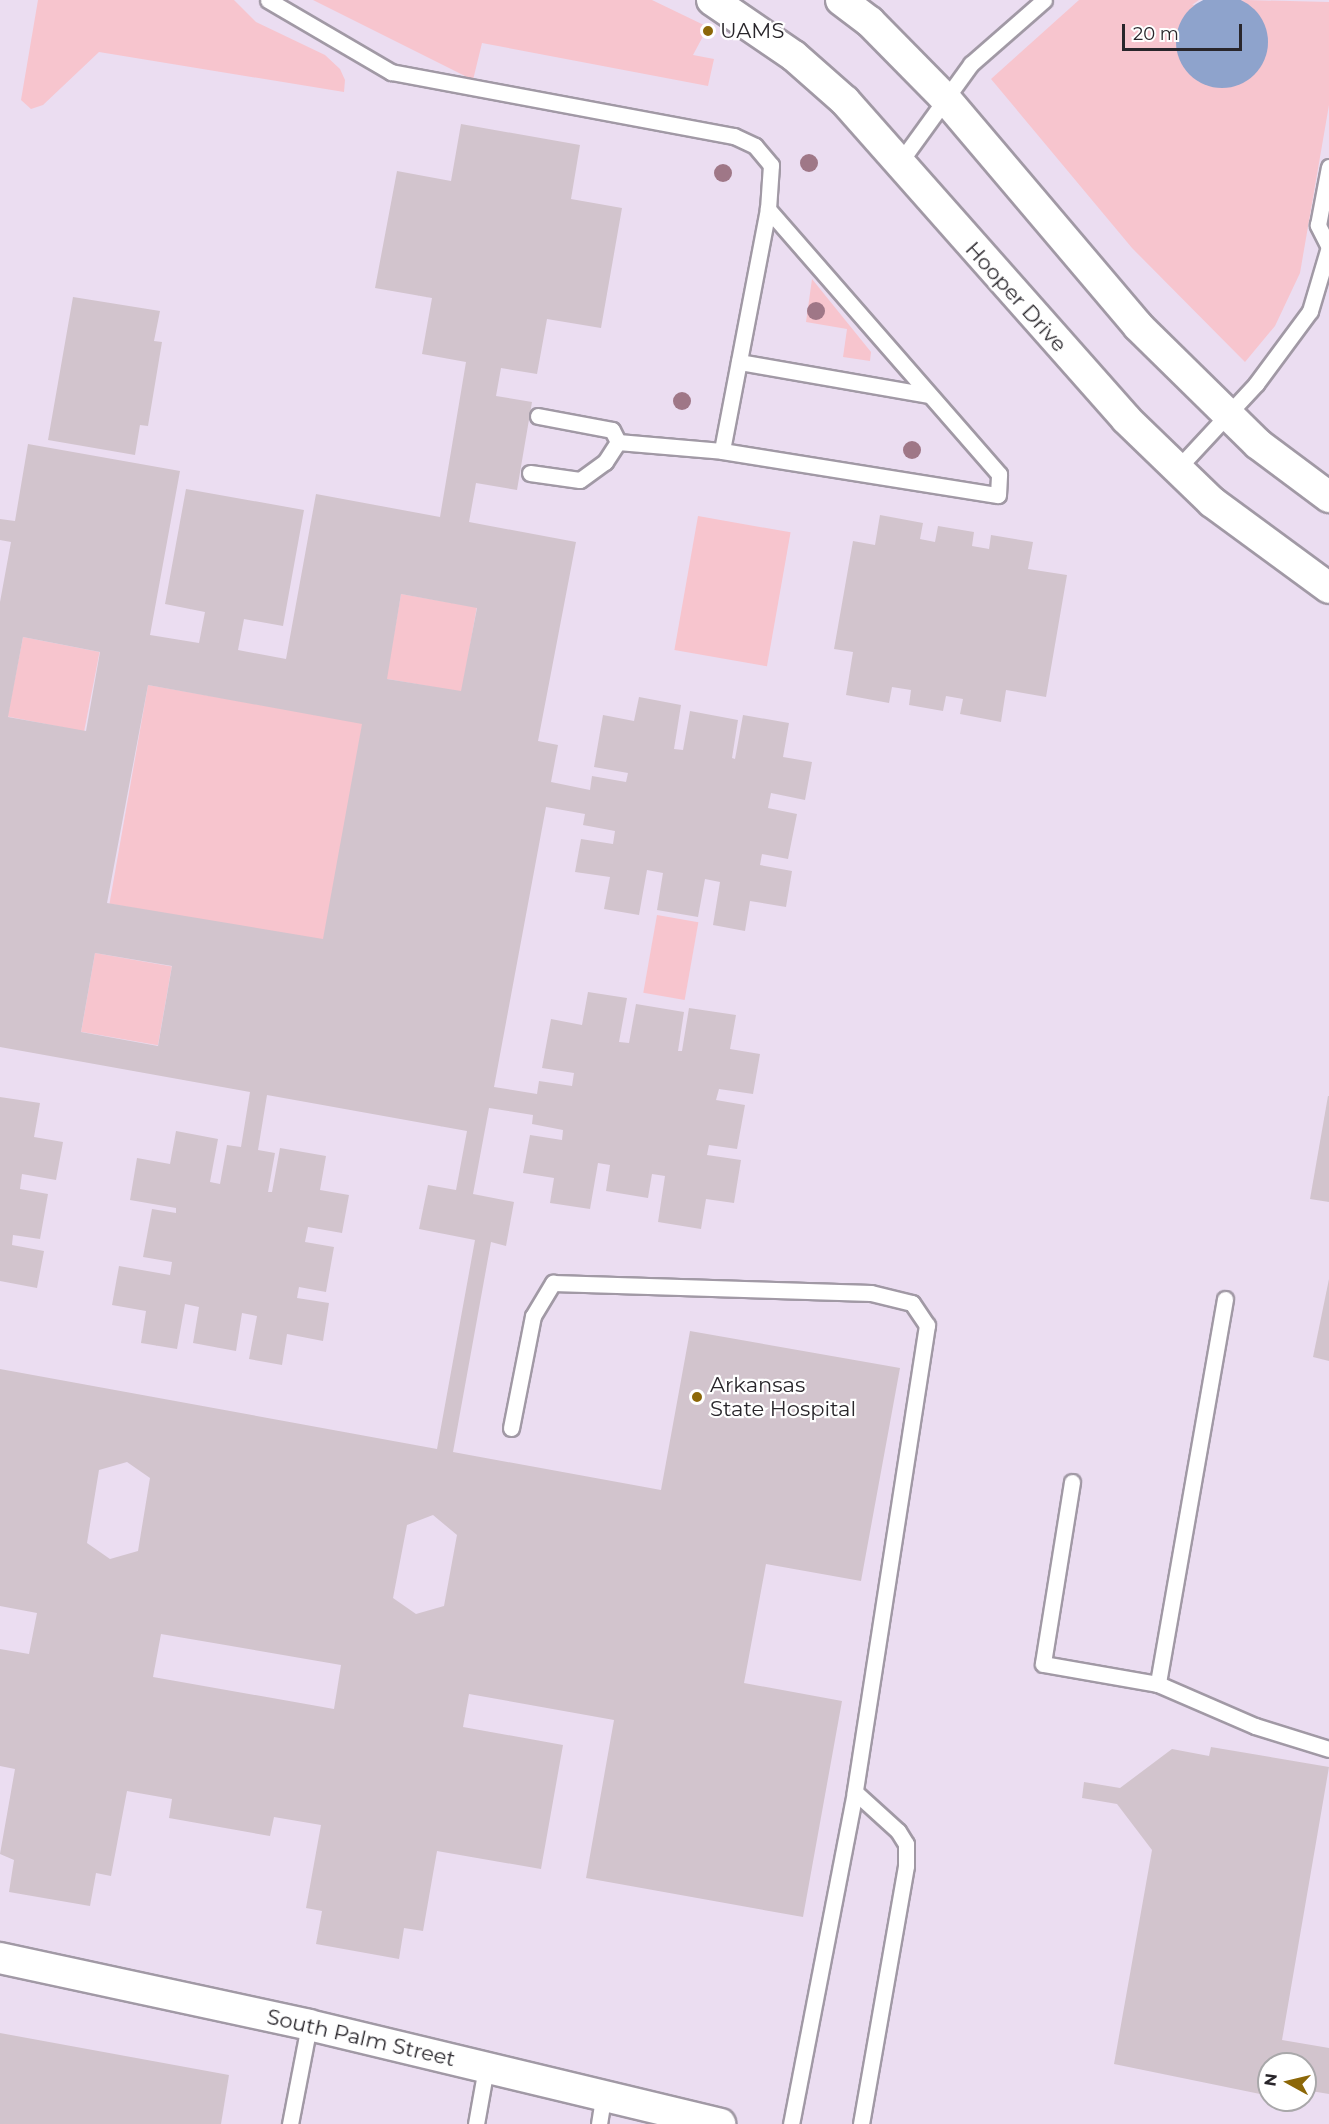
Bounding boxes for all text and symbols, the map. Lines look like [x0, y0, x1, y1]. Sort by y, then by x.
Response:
scale bar [1125, 12, 1245, 50]
place label: UAMS [720, 18, 784, 44]
text: 20 m [1133, 23, 1179, 45]
marker: UAMS [701, 24, 715, 38]
street label: Hooper Drive [960, 237, 1072, 357]
place label: Arkansas State Hospital [710, 1372, 856, 1422]
marker: Arkansas State Hospital [688, 1388, 706, 1406]
street label: South Palm Street [264, 2004, 458, 2072]
north arrow [1257, 2052, 1317, 2112]
text: N [1260, 2072, 1281, 2087]

